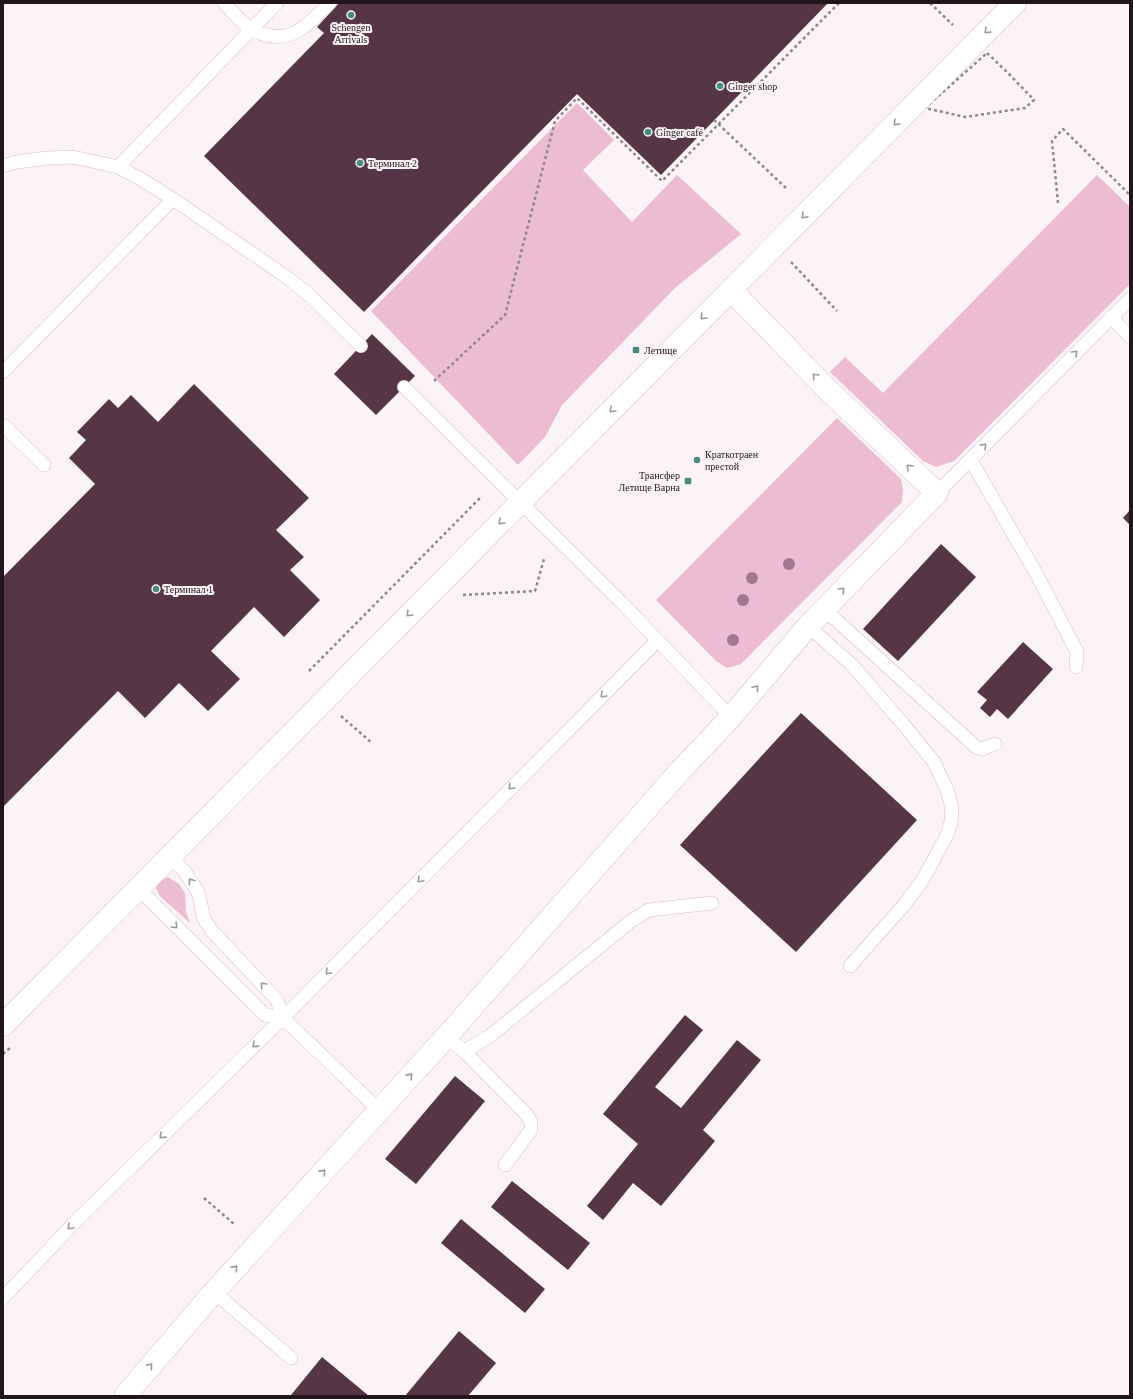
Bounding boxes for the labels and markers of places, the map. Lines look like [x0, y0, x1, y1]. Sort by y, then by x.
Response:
marker: Schengen Arrivals [346, 10, 356, 20]
place label: Schengen Arrivals [332, 22, 370, 45]
marker: Ginger shop [715, 81, 725, 91]
place label: Ginger shop [728, 81, 777, 92]
marker: Ginger café [643, 127, 653, 137]
place label: Ginger café [656, 127, 703, 138]
marker: Терминал 2 [355, 158, 365, 168]
place label: Терминал 2 [368, 158, 417, 169]
marker: Летище [631, 345, 641, 355]
place label: Летище [644, 345, 678, 356]
place label: Краткотраен престой [705, 449, 759, 472]
marker: Краткотраен престой [692, 455, 702, 465]
place label: Трансфер Летище Варна [619, 470, 681, 493]
marker: Трансфер Летище Варна [683, 476, 693, 486]
marker: Терминал 1 [151, 584, 161, 594]
place label: Терминал 1 [164, 584, 213, 595]

